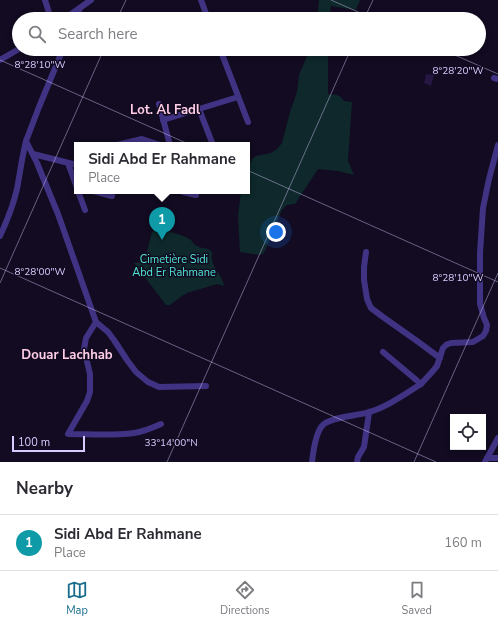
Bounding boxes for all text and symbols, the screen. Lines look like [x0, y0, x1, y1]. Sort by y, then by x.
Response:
search box [12, 12, 486, 56]
icon: search [26, 23, 48, 45]
text: Search here [58, 24, 138, 44]
text: 8°28'10"W [15, 58, 65, 72]
text: 8°28'20"W [433, 64, 483, 78]
district label: Lot. Al Fadl [130, 101, 201, 119]
popup [74, 142, 250, 194]
text: Sidi Abd Er Rahmane [88, 149, 236, 169]
text: Place [88, 169, 120, 187]
pin: 1 [149, 207, 175, 240]
your location [266, 222, 286, 242]
park label: Cimetière Sidi Abd Er Rahmane [132, 252, 216, 280]
text: 8°28'00"W [15, 265, 65, 279]
text: 8°28'10"W [433, 271, 483, 285]
district label: Douar Lachhab [21, 346, 113, 364]
map controls [450, 414, 486, 450]
button: locate [450, 414, 486, 450]
scale bar [12, 434, 85, 453]
text: 100 m [18, 435, 50, 450]
text: 33°14'00"N [144, 436, 198, 450]
text: Nearby [16, 477, 73, 500]
text: Sidi Abd Er Rahmane [54, 524, 202, 544]
text: 1 [25, 534, 33, 552]
text: 160 m [444, 534, 482, 552]
text: Place [54, 544, 86, 562]
tab: Map [66, 579, 88, 618]
tab: Directions [220, 579, 270, 618]
tab: Saved [402, 579, 432, 618]

